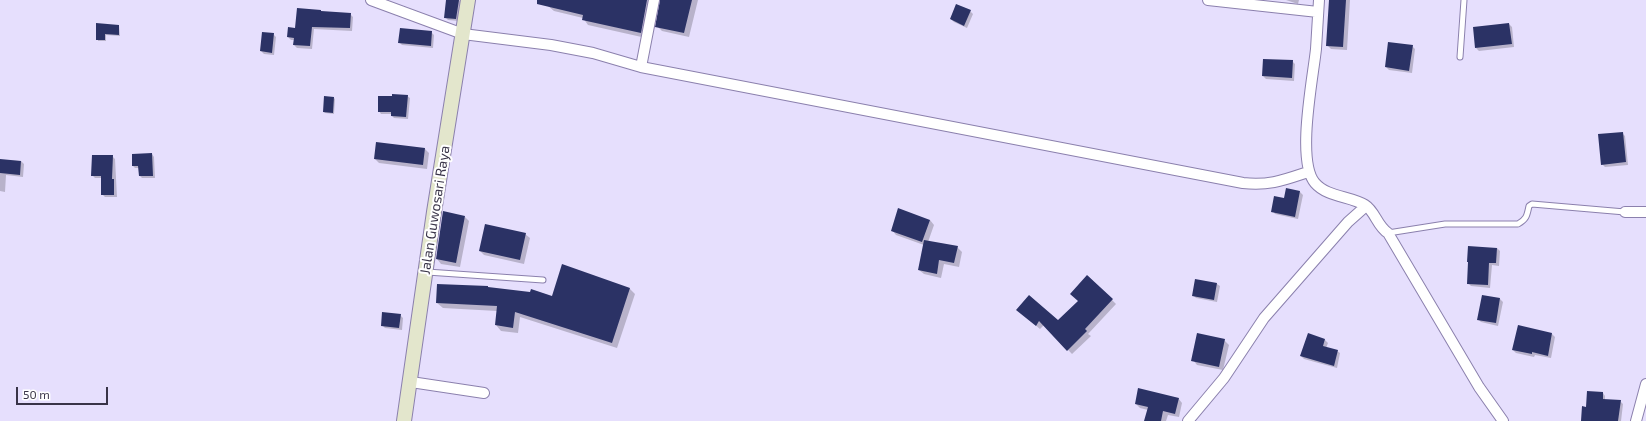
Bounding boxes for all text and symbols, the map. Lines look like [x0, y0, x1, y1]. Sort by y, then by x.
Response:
street label: Jalan Guwosari Raya [417, 144, 453, 276]
scale bar [18, 379, 110, 405]
text: 50 m [23, 387, 50, 401]

